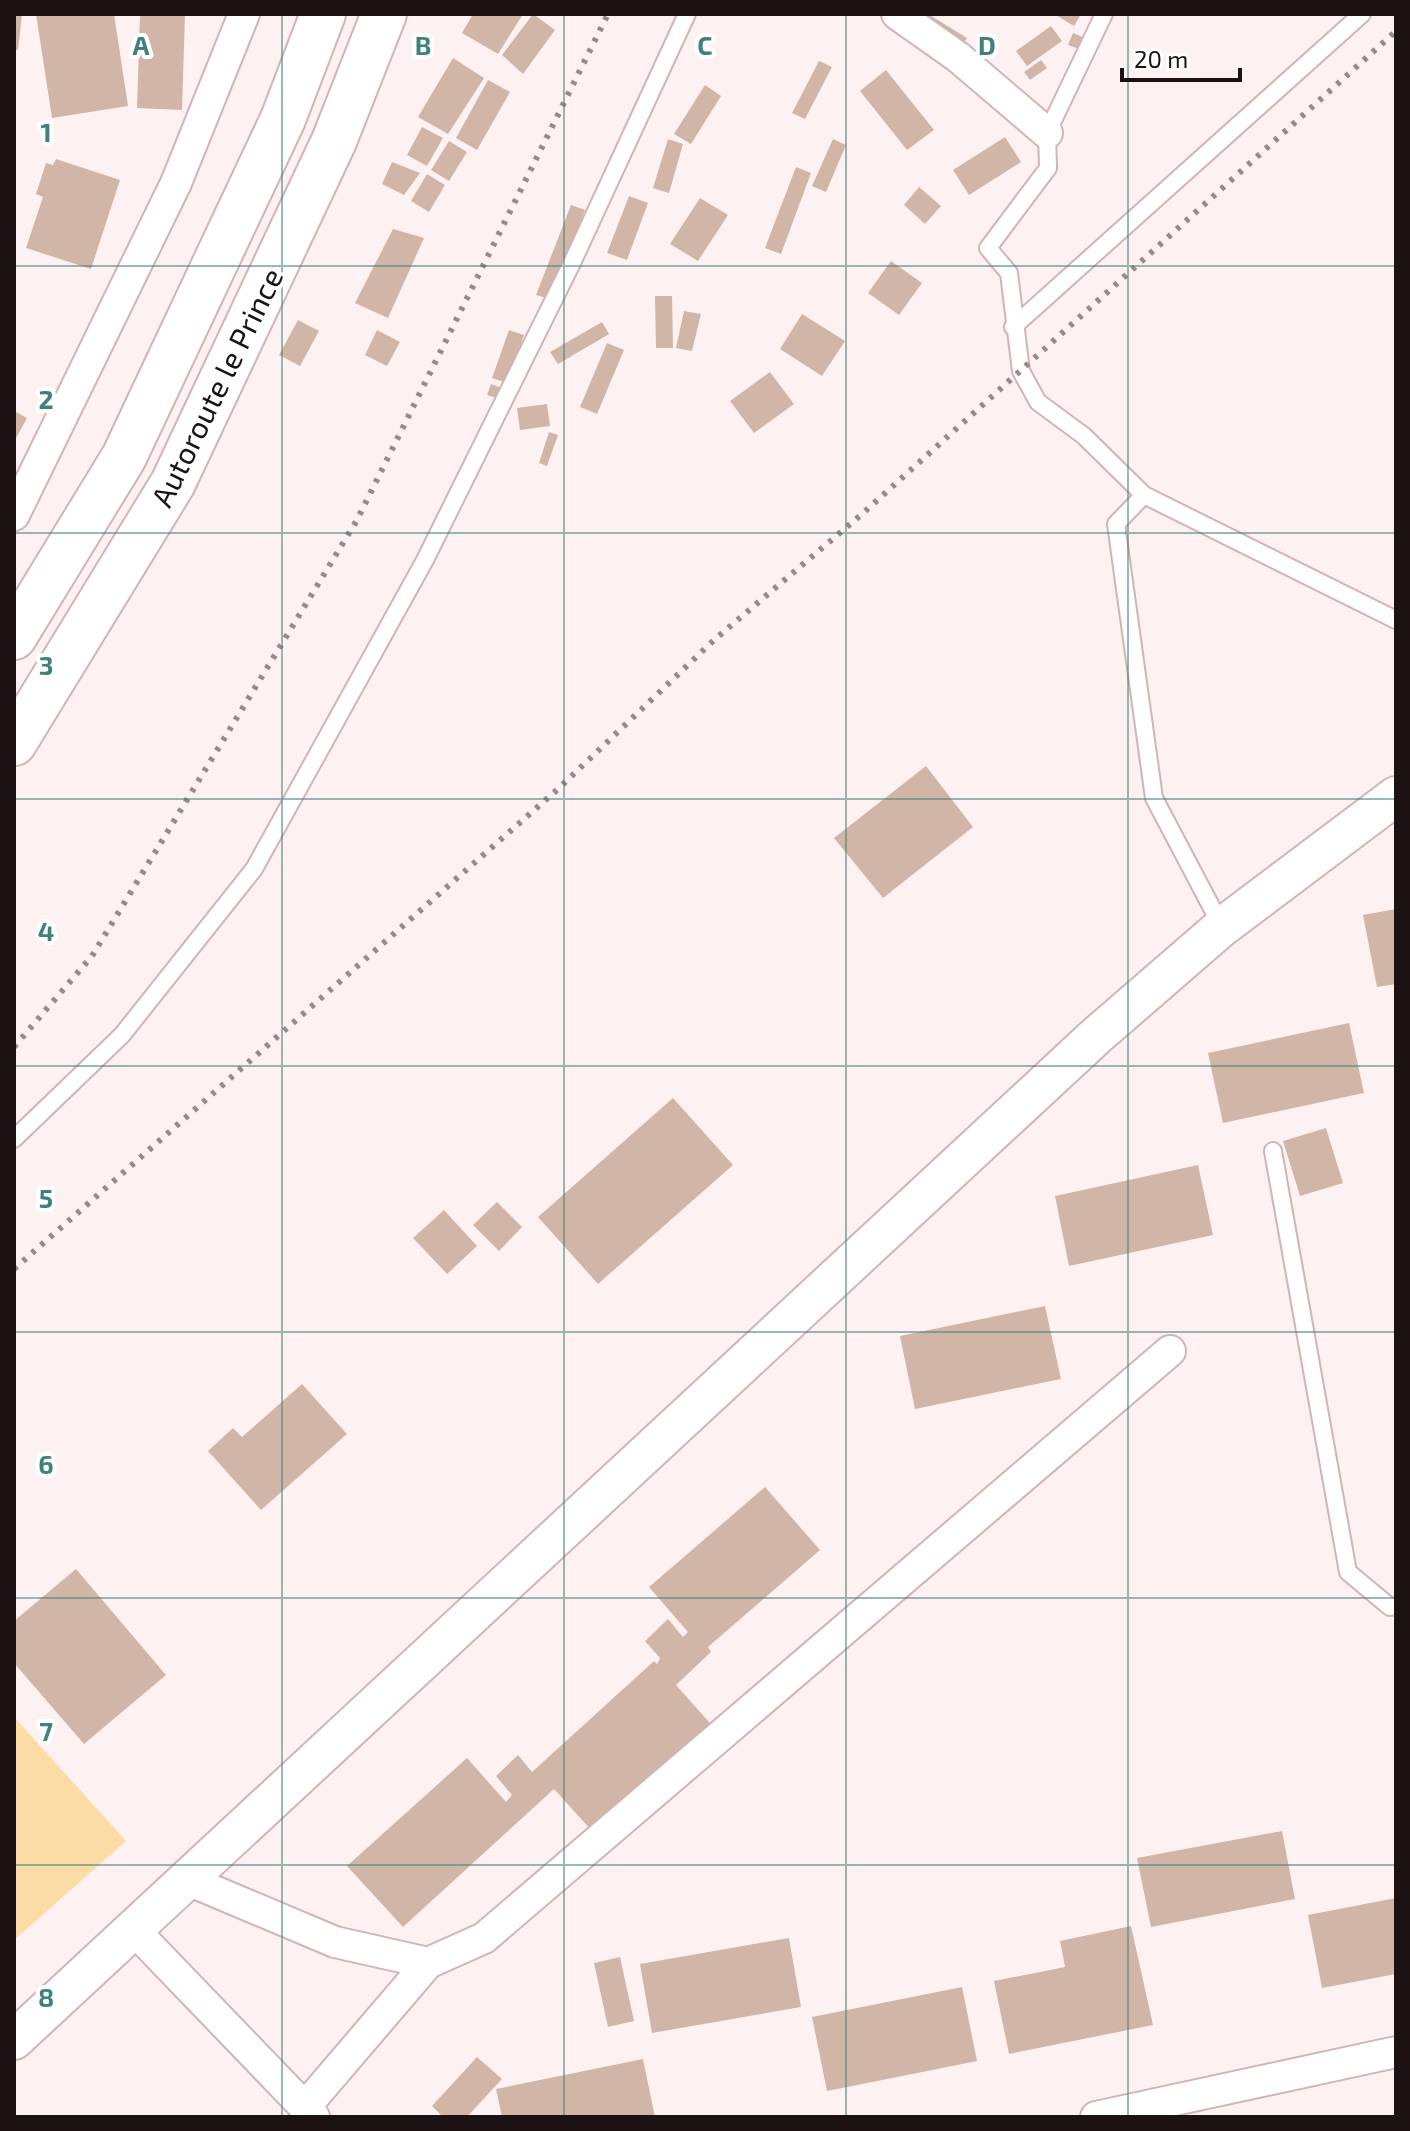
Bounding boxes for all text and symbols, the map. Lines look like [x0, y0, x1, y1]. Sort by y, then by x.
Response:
text: A [133, 29, 150, 60]
text: B [415, 29, 431, 60]
text: C [697, 29, 713, 60]
text: D [978, 29, 996, 60]
scale bar [1122, 32, 1240, 82]
text: 20 m [1134, 44, 1188, 73]
text: 1 [40, 116, 52, 147]
street label: Autoroute le Prince [143, 262, 289, 512]
text: 2 [38, 383, 54, 414]
text: 3 [39, 649, 53, 680]
text: 4 [38, 915, 54, 946]
text: 5 [39, 1182, 53, 1213]
text: 6 [38, 1448, 54, 1479]
text: 7 [39, 1715, 53, 1746]
text: 8 [38, 1981, 54, 2012]

